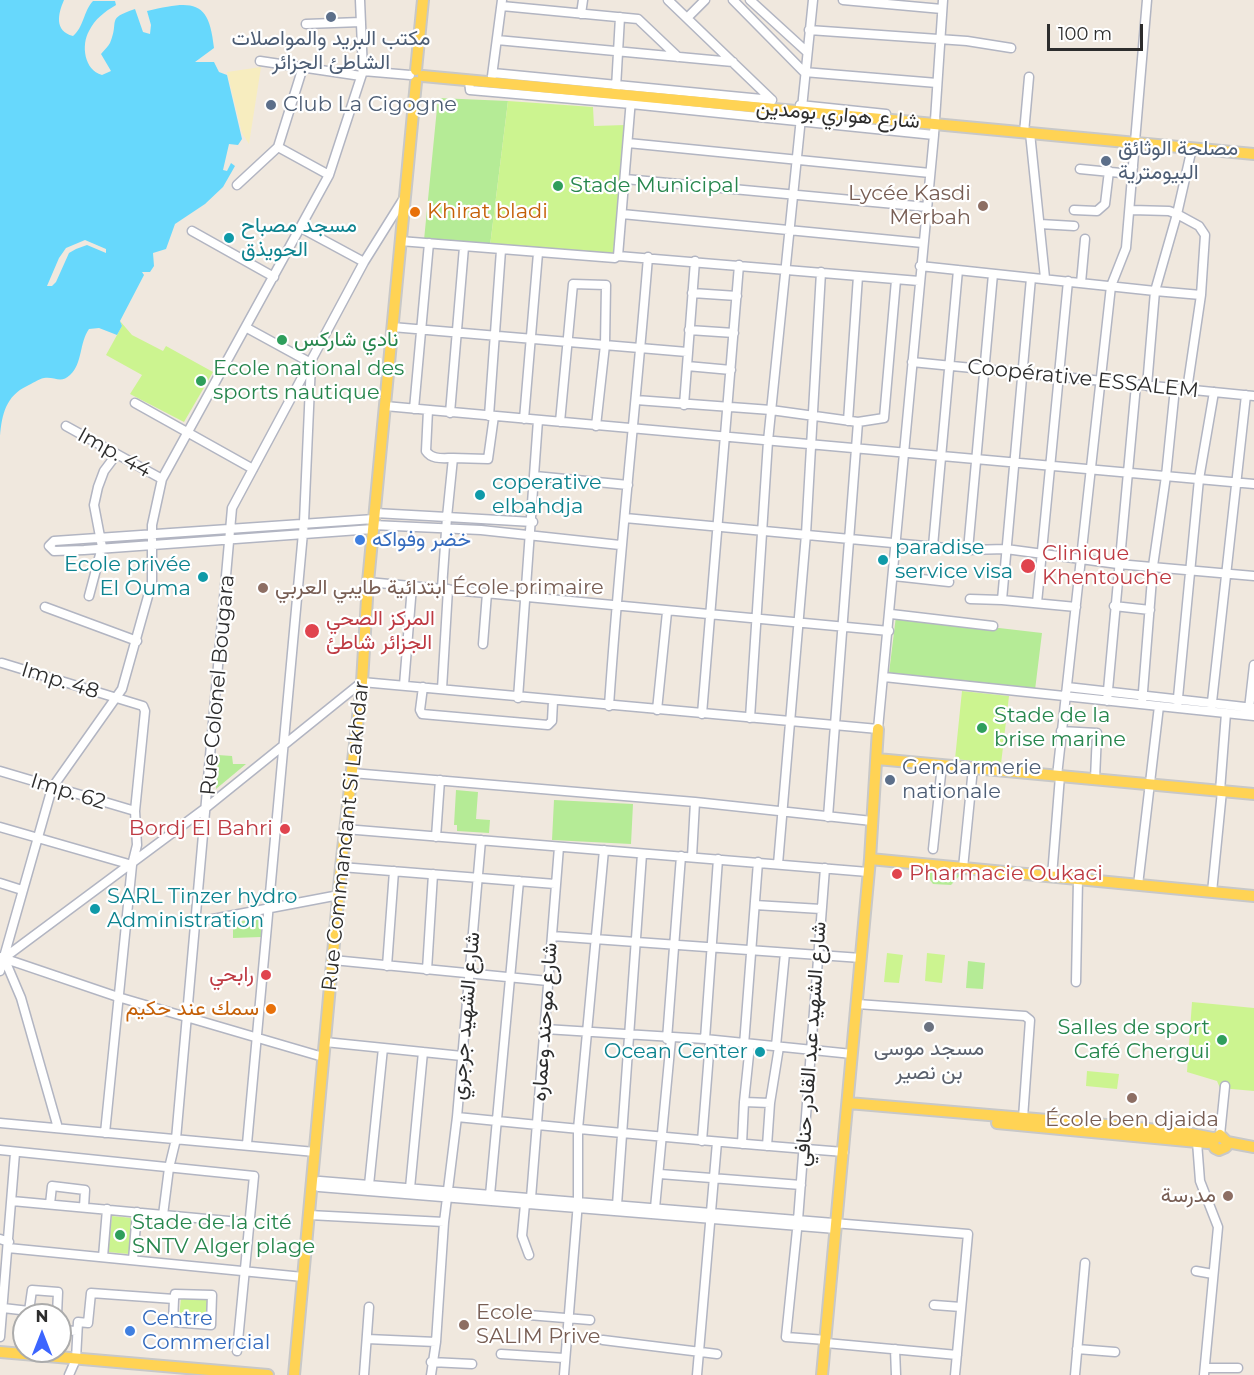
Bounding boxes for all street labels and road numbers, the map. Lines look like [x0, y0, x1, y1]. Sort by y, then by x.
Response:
street label: شارع هواري بومدين [755, 95, 921, 135]
street label: Coopérative ESSALEM [966, 354, 1200, 404]
street label: Imp. 44 [73, 423, 155, 483]
street label: Rue Colonel Bougara [196, 573, 240, 797]
street label: Imp. 48 [18, 657, 102, 705]
street label: Rue Commandant Si Lakhdar [317, 680, 375, 992]
street label: Imp. 62 [27, 769, 109, 815]
street label: شارع الشهيد عبد القادر حنافي [790, 921, 832, 1167]
street label: شارع الشهيد جرجري [446, 931, 486, 1101]
street label: شارع موحند وعماره [527, 942, 563, 1102]

